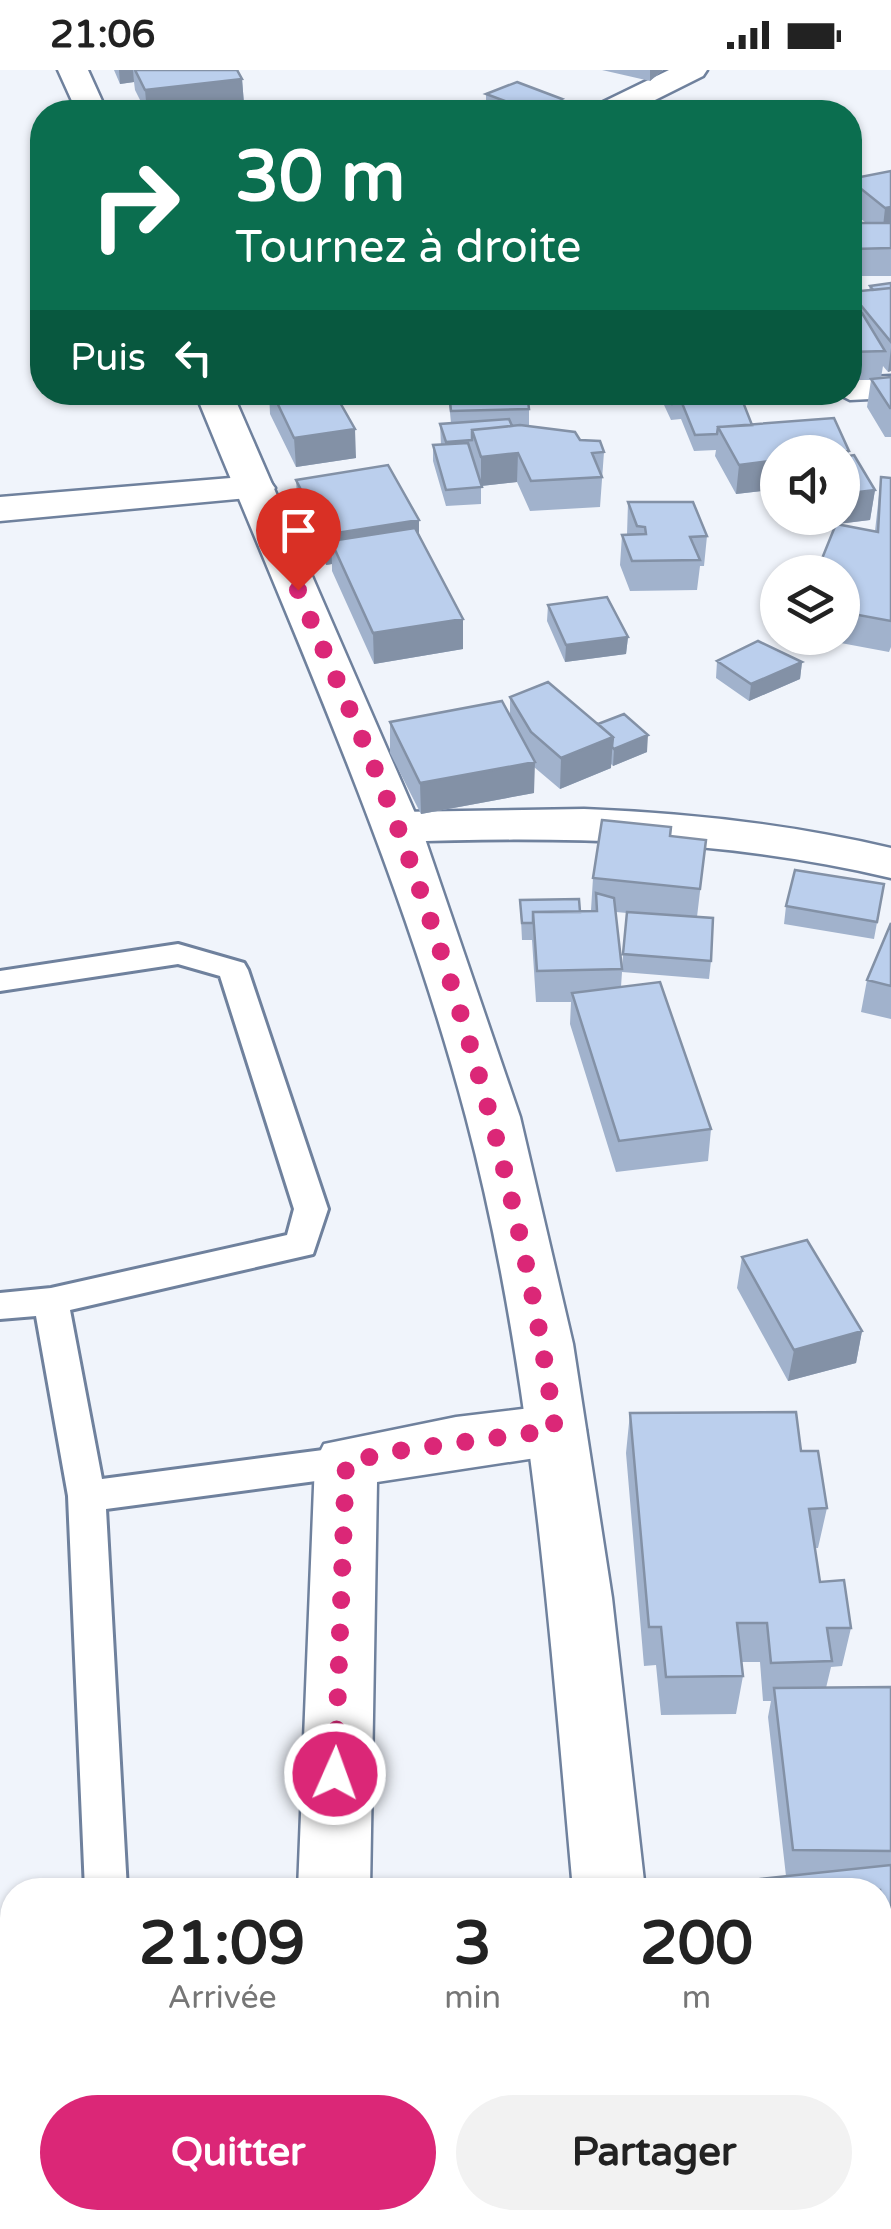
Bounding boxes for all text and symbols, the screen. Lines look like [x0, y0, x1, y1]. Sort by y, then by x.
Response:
text: 21:06 [50, 12, 155, 58]
text: 30 m [235, 136, 405, 220]
icon: right [70, 140, 200, 270]
text: Tournez à droite [235, 221, 581, 275]
icon: left [166, 330, 221, 385]
text: Puis [70, 335, 146, 381]
map controls [760, 435, 860, 655]
button: sound [760, 435, 860, 535]
pin [256, 488, 341, 591]
icon: arrive [271, 503, 326, 558]
button: layers [760, 555, 860, 655]
position arrow [283, 1722, 387, 1826]
text: 21:09 [139, 1908, 305, 1980]
text: 3 [454, 1908, 491, 1980]
text: 200 [640, 1908, 753, 1980]
text: Arrivée [168, 1979, 277, 2017]
text: min [444, 1979, 501, 2017]
text: m [682, 1979, 711, 2017]
button: Quitter [40, 2095, 436, 2210]
button: Partager [456, 2095, 852, 2210]

